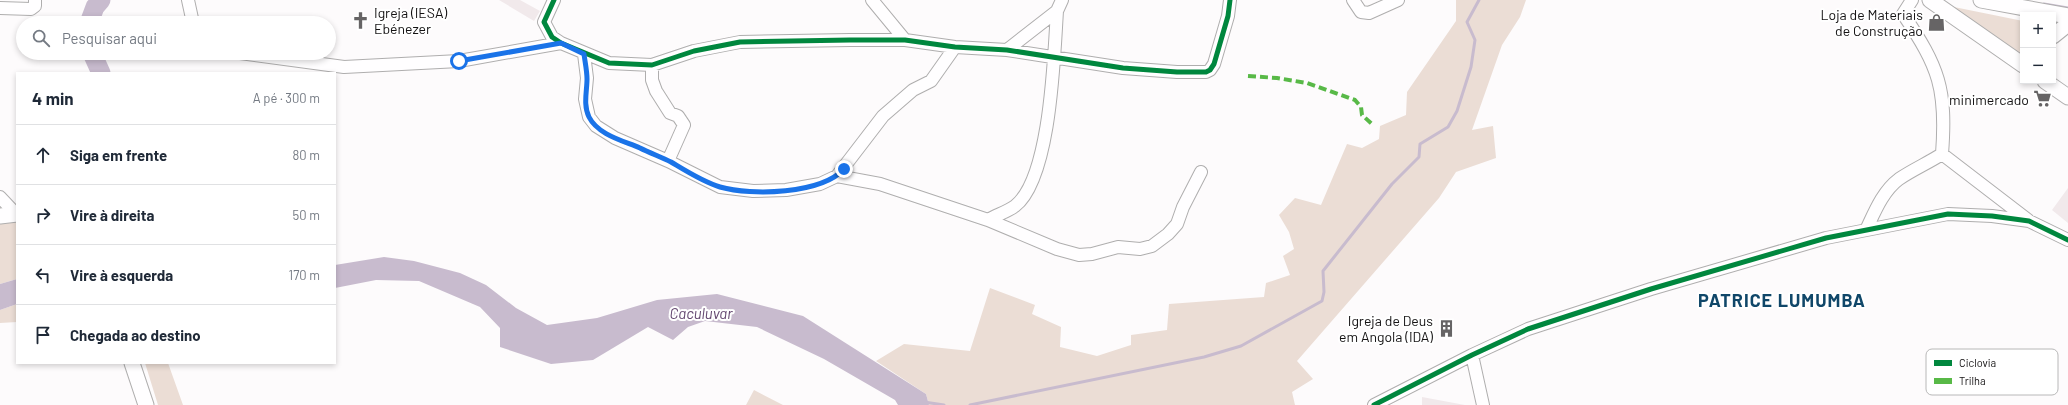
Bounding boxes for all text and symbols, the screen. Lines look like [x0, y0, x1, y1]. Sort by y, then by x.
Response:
place label: Igreja (IESA) Ebénezer [374, 4, 447, 37]
place label: Loja de Materiais de Construção [1821, 6, 1923, 39]
church icon: Igreja (IESA) Ebénezer [351, 10, 371, 30]
shop icon: Loja de Materiais de Construção [1926, 12, 1946, 32]
map controls [2020, 12, 2056, 84]
button: + [2020, 12, 2056, 48]
search box [16, 16, 336, 60]
icon: search [30, 27, 52, 49]
text: Pesquisar aqui [62, 29, 157, 47]
button: − [2020, 48, 2056, 84]
route start [450, 52, 468, 70]
text: 4 min [32, 88, 74, 108]
supermarket icon: minimercado [2032, 89, 2052, 109]
text: A pé · 300 m [253, 90, 320, 106]
place label: minimercado [1949, 91, 2029, 108]
icon: ahead [32, 144, 54, 166]
text: Siga em frente [70, 146, 167, 164]
text: 80 m [293, 147, 320, 163]
route end [835, 160, 853, 178]
icon: right [32, 204, 54, 226]
text: Vire à direita [70, 206, 154, 224]
text: 50 m [293, 207, 320, 223]
icon: left [32, 264, 54, 286]
text: Vire à esquerda [70, 266, 173, 284]
text: 170 m [289, 267, 320, 283]
district label: PATRICE LUMUMBA [1698, 289, 1866, 311]
water label: Caculuvar [670, 304, 733, 322]
place label: Igreja de Deus em Angola (IDA) [1339, 312, 1433, 345]
building icon: Igreja de Deus em Angola (IDA) [1436, 318, 1456, 338]
icon: arrive [32, 324, 54, 346]
text: Chegada ao destino [70, 326, 201, 344]
legend [1926, 349, 2058, 395]
text: Ciclovia [1959, 356, 1996, 369]
text: Trilha [1959, 374, 1986, 387]

